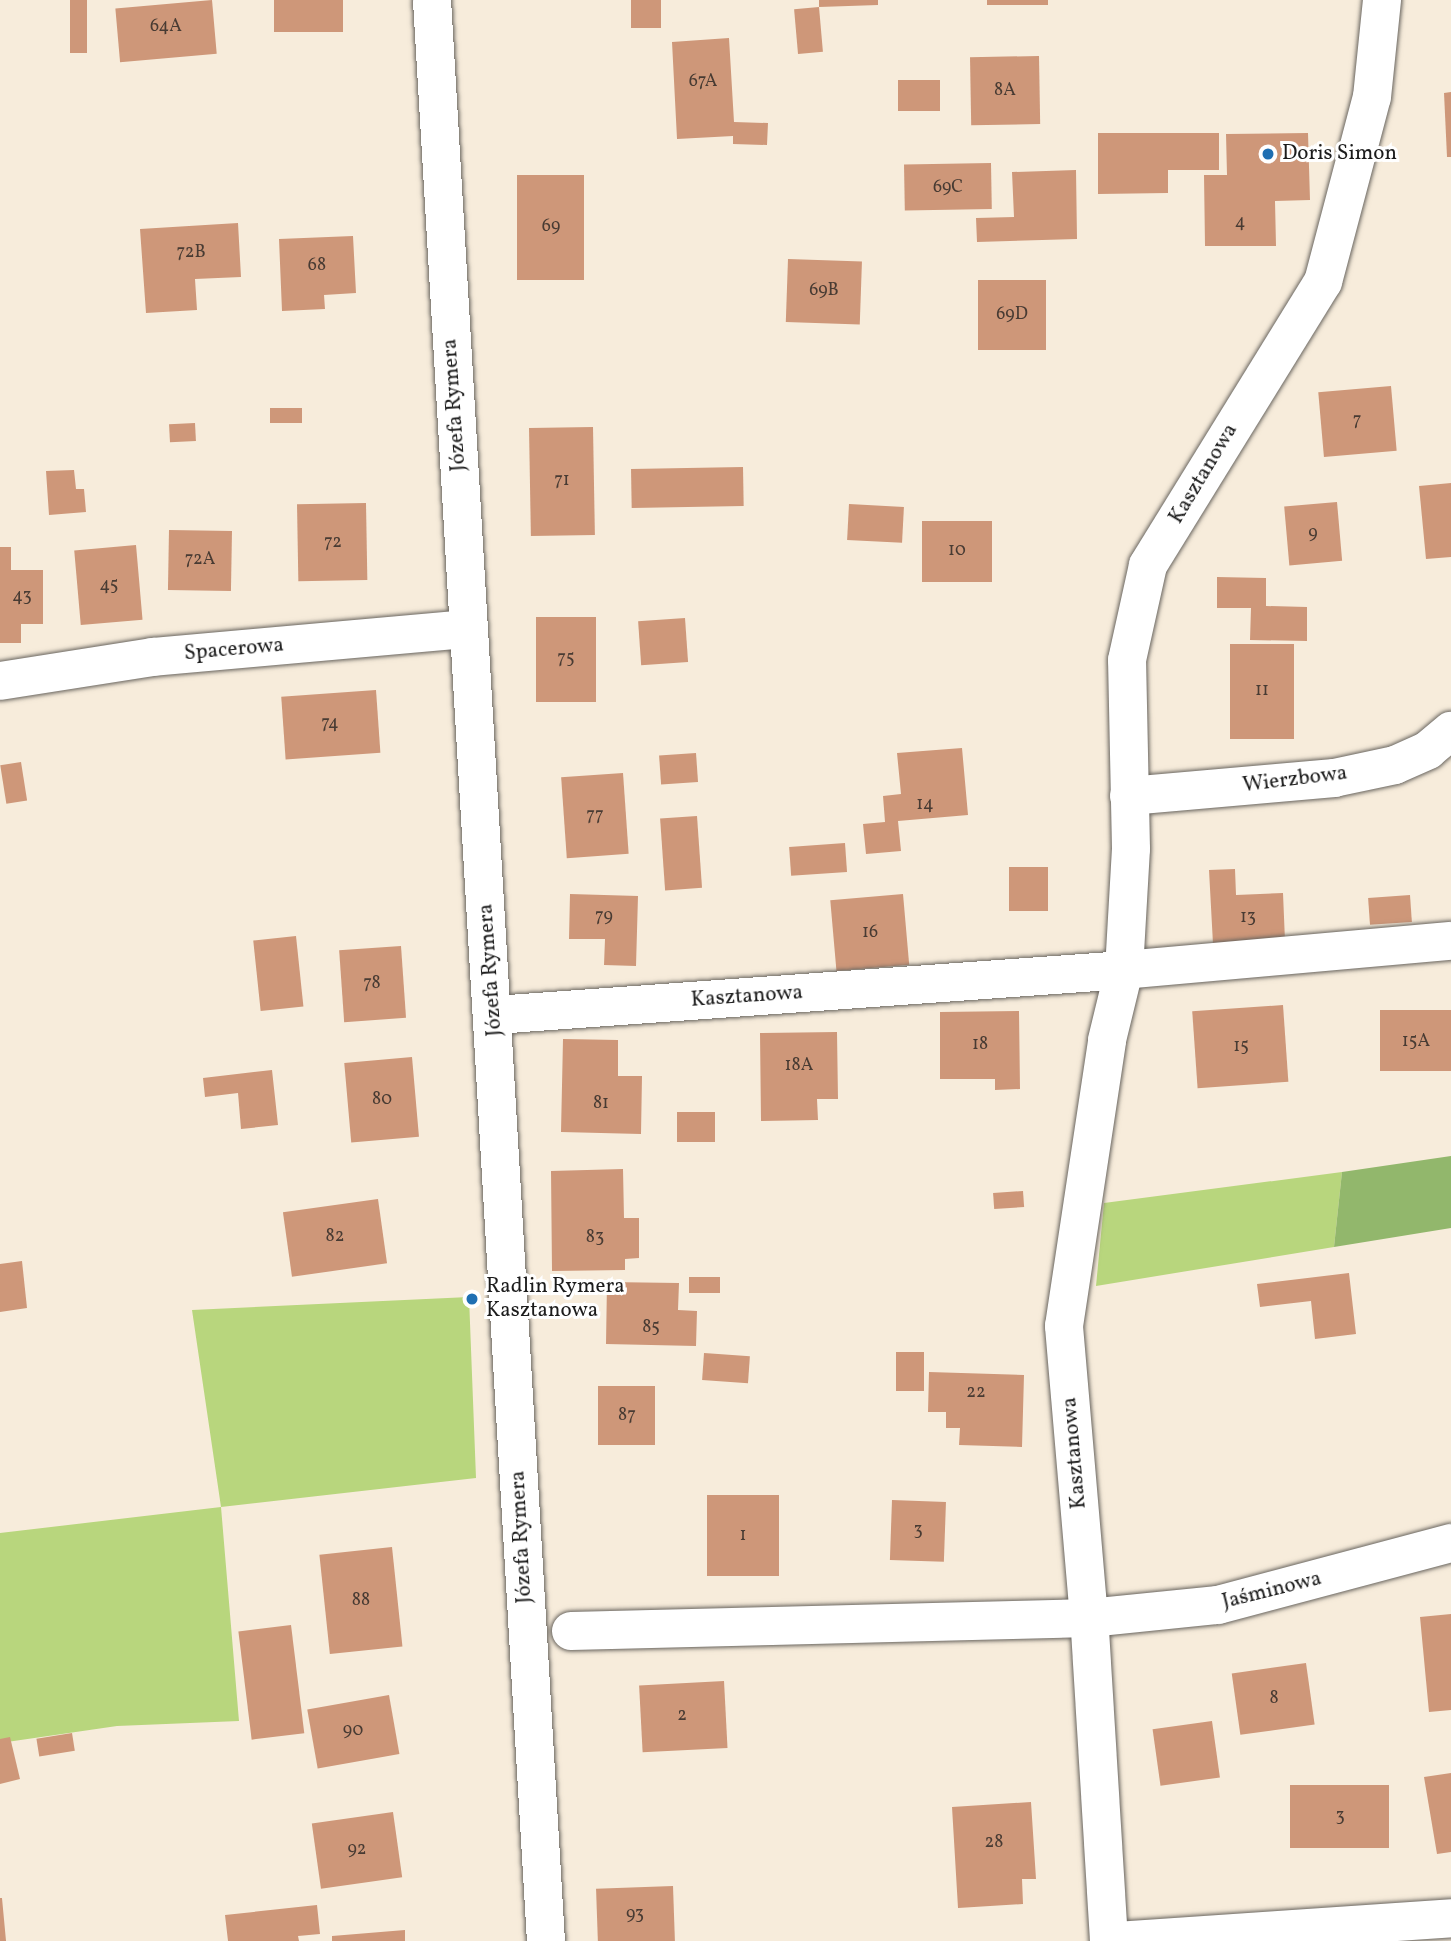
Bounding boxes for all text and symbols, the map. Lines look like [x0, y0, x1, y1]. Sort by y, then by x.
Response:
house number: 64A [150, 16, 182, 38]
house number: 67A [689, 71, 717, 93]
house number: 8A [994, 80, 1016, 102]
place label: Doris Simon [1282, 141, 1397, 167]
marker: Doris Simon [1260, 146, 1276, 162]
house number: 69C [933, 177, 963, 199]
house number: 4 [1235, 212, 1245, 234]
house number: 69 [542, 216, 560, 238]
house number: 72B [176, 242, 206, 264]
house number: 68 [308, 255, 326, 277]
house number: 69B [809, 280, 839, 302]
house number: 69D [996, 304, 1028, 326]
street label: Józefa Rymera [438, 338, 472, 472]
house number: 7 [1353, 410, 1361, 432]
street label: Kasztanowa [1164, 419, 1244, 529]
house number: 71 [554, 470, 570, 492]
house number: 9 [1308, 523, 1318, 545]
house number: 72 [324, 532, 342, 554]
house number: 10 [948, 540, 966, 562]
house number: 72A [185, 549, 215, 571]
house number: 45 [100, 575, 118, 597]
house number: 43 [12, 586, 32, 608]
street label: Spacerowa [183, 633, 285, 667]
house number: 75 [557, 648, 575, 670]
house number: 11 [1255, 680, 1269, 702]
house number: 74 [321, 713, 339, 735]
street label: Wierzbowa [1241, 761, 1349, 799]
house number: 14 [916, 794, 934, 816]
house number: 77 [586, 805, 604, 827]
street label: Józefa Rymera [474, 903, 508, 1037]
house number: 79 [595, 906, 613, 928]
house number: 13 [1240, 907, 1256, 929]
house number: 16 [862, 922, 878, 944]
house number: 78 [363, 973, 381, 995]
street label: Kasztanowa [690, 981, 804, 1013]
house number: 15A [1402, 1031, 1430, 1053]
house number: 18 [972, 1034, 988, 1056]
house number: 15 [1233, 1036, 1249, 1058]
house number: 18A [785, 1055, 813, 1077]
house number: 80 [372, 1089, 392, 1111]
house number: 81 [593, 1093, 609, 1115]
house number: 82 [326, 1226, 344, 1248]
house number: 83 [586, 1227, 604, 1249]
place label: Radlin Rymera Kasztanowa [486, 1274, 625, 1324]
marker: Radlin Rymera Kasztanowa [464, 1291, 480, 1307]
house number: 85 [642, 1317, 660, 1339]
house number: 22 [966, 1382, 986, 1404]
street label: Kasztanowa [1058, 1396, 1092, 1510]
house number: 87 [618, 1405, 636, 1427]
street label: Józefa Rymera [506, 1470, 538, 1604]
house number: 3 [913, 1520, 923, 1542]
house number: 1 [740, 1525, 746, 1547]
street label: Jaśminowa [1220, 1567, 1324, 1615]
house number: 88 [352, 1590, 370, 1612]
house number: 8 [1269, 1688, 1279, 1710]
house number: 2 [677, 1705, 687, 1727]
house number: 90 [343, 1720, 363, 1742]
house number: 3 [1335, 1806, 1345, 1828]
house number: 28 [985, 1832, 1003, 1854]
house number: 92 [347, 1839, 367, 1861]
house number: 93 [626, 1904, 644, 1926]

